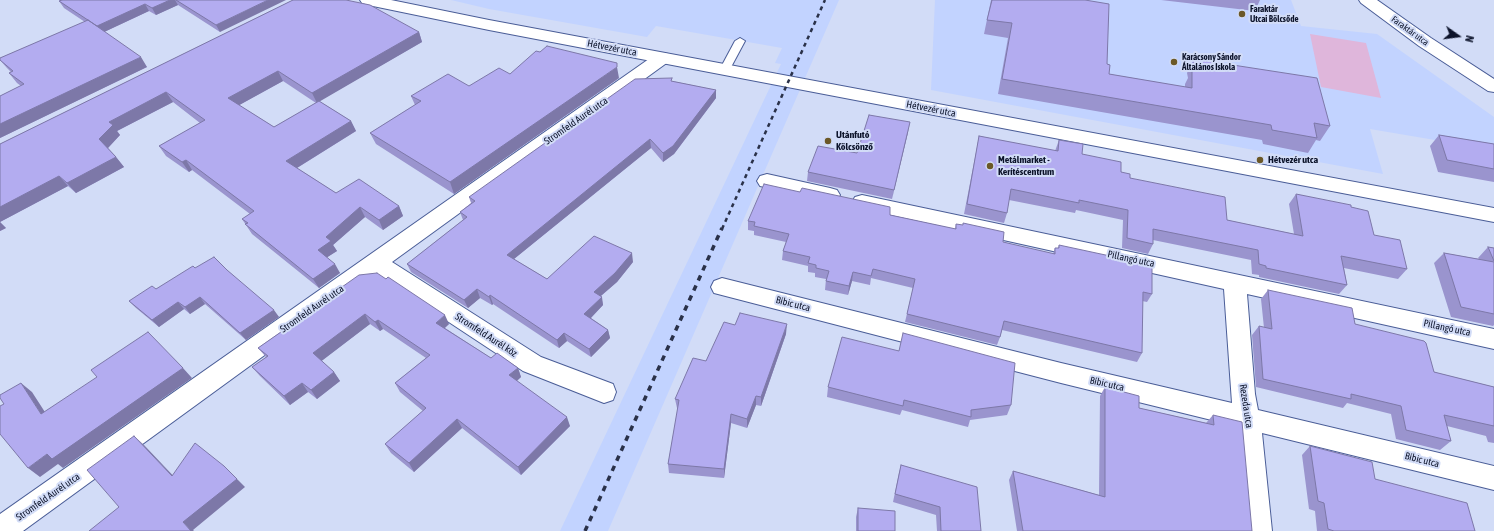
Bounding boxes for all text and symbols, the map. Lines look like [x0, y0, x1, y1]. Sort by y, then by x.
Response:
place label: Faraktár Utcai Bölcsőde [1250, 4, 1299, 25]
marker: Faraktár Utcai Bölcsőde [1237, 9, 1247, 19]
street label: Faraktár utca [1389, 14, 1431, 48]
north arrow [1438, 16, 1478, 56]
text: N [1463, 34, 1476, 44]
street label: Hétvezér utca [586, 37, 638, 59]
place label: Karácsony Sándor Általános Iskola [1182, 52, 1241, 73]
marker: Karácsony Sándor Általános Iskola [1169, 57, 1179, 67]
street label: Stromfeld Aurél utca [542, 95, 610, 147]
street label: Hétvezér utca [905, 98, 957, 120]
place label: Utánfutó Kölcsönző [836, 129, 873, 152]
marker: Utánfutó Kölcsönző [823, 136, 833, 146]
place label: Metálmarket - Kerítéscentrum [998, 154, 1054, 178]
place label: Hétvezér utca [1268, 154, 1318, 166]
marker: Hétvezér utca [1255, 155, 1265, 165]
marker: Metálmarket - Kerítéscentrum [985, 161, 995, 171]
street label: Pillangó utca [1106, 248, 1156, 270]
street label: Stromfeld Aurél utca [278, 283, 346, 335]
street label: Bíbic utca [775, 294, 811, 314]
street label: Stromfeld Aurél köz [453, 310, 519, 360]
street label: Pillangó utca [1422, 317, 1472, 339]
street label: Bíbic utca [1089, 374, 1125, 394]
street label: Rezeda utca [1237, 383, 1255, 429]
street label: Bíbic utca [1404, 450, 1440, 470]
street label: Stromfeld Aurél utca [14, 471, 82, 523]

